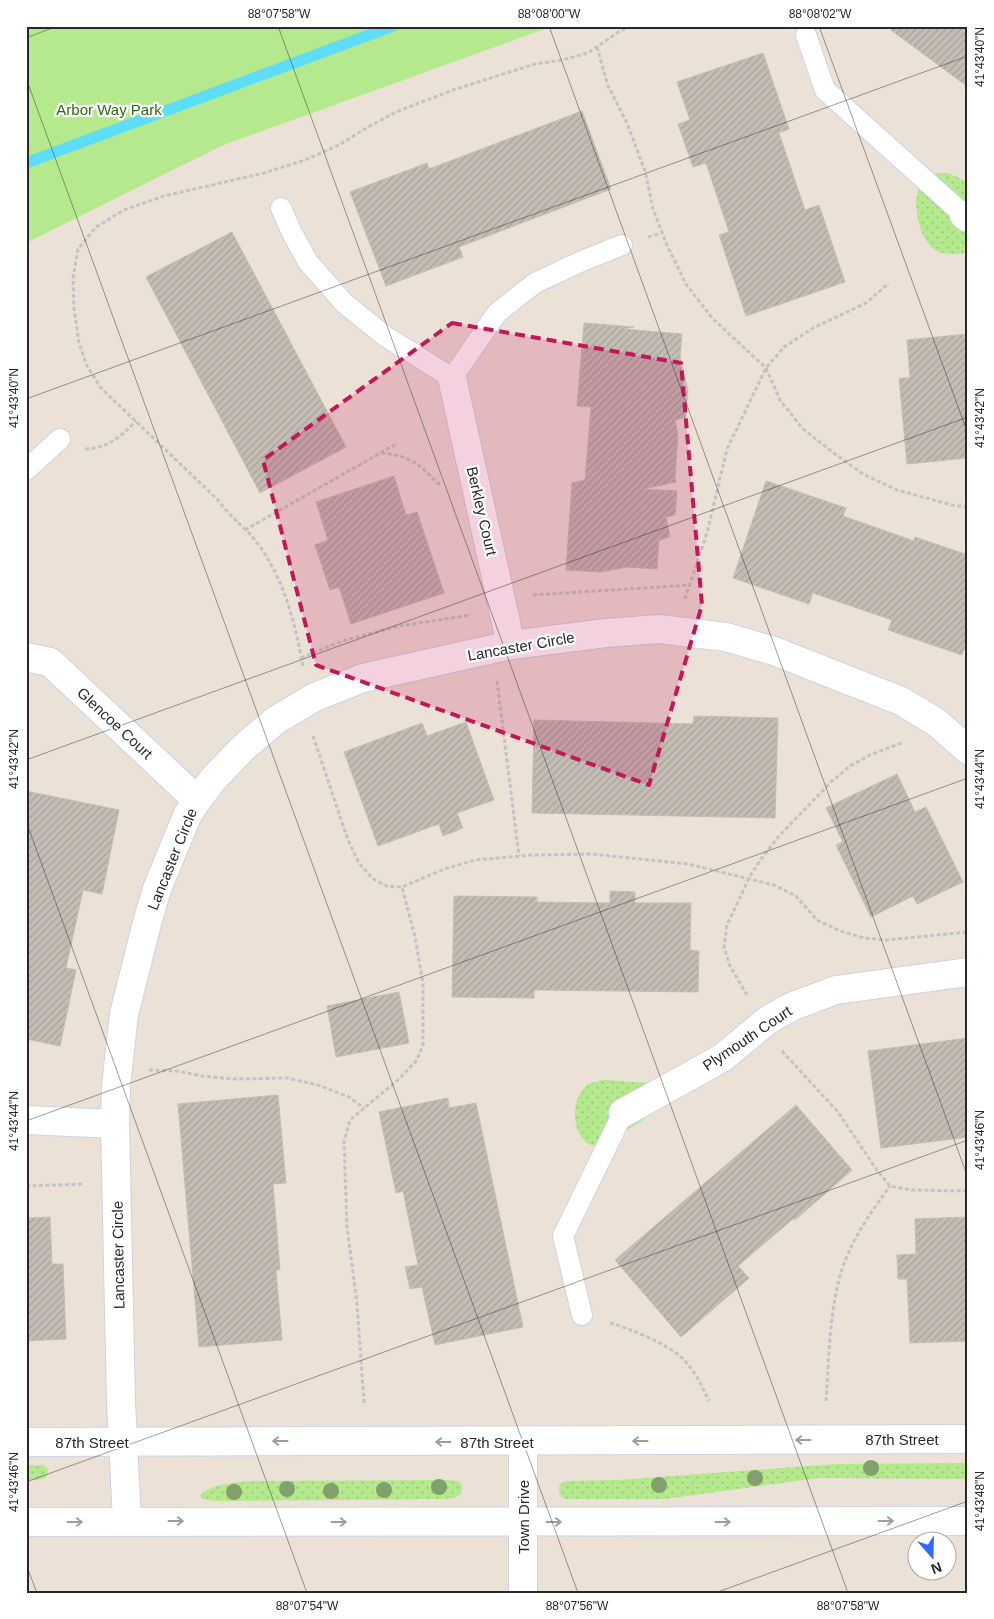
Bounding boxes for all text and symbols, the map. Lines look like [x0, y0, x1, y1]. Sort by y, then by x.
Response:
text: 88°07'58"W [248, 7, 311, 21]
text: 88°08'00"W [518, 7, 581, 21]
text: 88°08'02"W [789, 7, 852, 21]
text: 41°43'40"N [973, 27, 987, 87]
park label: Arbor Way Park [56, 101, 162, 118]
text: 41°43'40"N [7, 368, 21, 428]
text: 41°43'42"N [973, 388, 987, 448]
street label: Berkley Court [463, 465, 501, 558]
street label: Lancaster Circle [466, 628, 576, 664]
street label: Glencoe Court [74, 684, 157, 763]
text: 41°43'42"N [7, 729, 21, 789]
text: 41°43'44"N [973, 749, 987, 809]
street label: Lancaster Circle [144, 806, 200, 912]
street label: Plymouth Court [699, 1002, 795, 1074]
text: 41°43'44"N [7, 1091, 21, 1151]
text: 41°43'46"N [973, 1110, 987, 1170]
street label: Lancaster Circle [109, 1201, 127, 1309]
street label: 87th Street [865, 1431, 940, 1448]
street label: 87th Street [55, 1434, 130, 1451]
street label: 87th Street [460, 1434, 535, 1451]
one-way arrow [795, 1435, 811, 1444]
one-way arrow [632, 1436, 648, 1446]
one-way arrow [272, 1437, 288, 1446]
one-way arrow [435, 1437, 451, 1447]
text: 41°43'46"N [7, 1452, 21, 1512]
text: 41°43'48"N [973, 1471, 987, 1531]
street label: Town Drive [515, 1480, 532, 1554]
one-way arrow [168, 1516, 184, 1526]
one-way arrow [877, 1516, 893, 1526]
one-way arrow [67, 1517, 83, 1526]
one-way arrow [330, 1517, 346, 1527]
one-way arrow [545, 1517, 561, 1527]
one-way arrow [714, 1517, 731, 1527]
north arrow [906, 1532, 956, 1582]
text: N [929, 1559, 944, 1577]
text: 88°07'54"W [276, 1599, 339, 1613]
text: 88°07'56"W [546, 1599, 609, 1613]
text: 88°07'58"W [817, 1599, 880, 1613]

